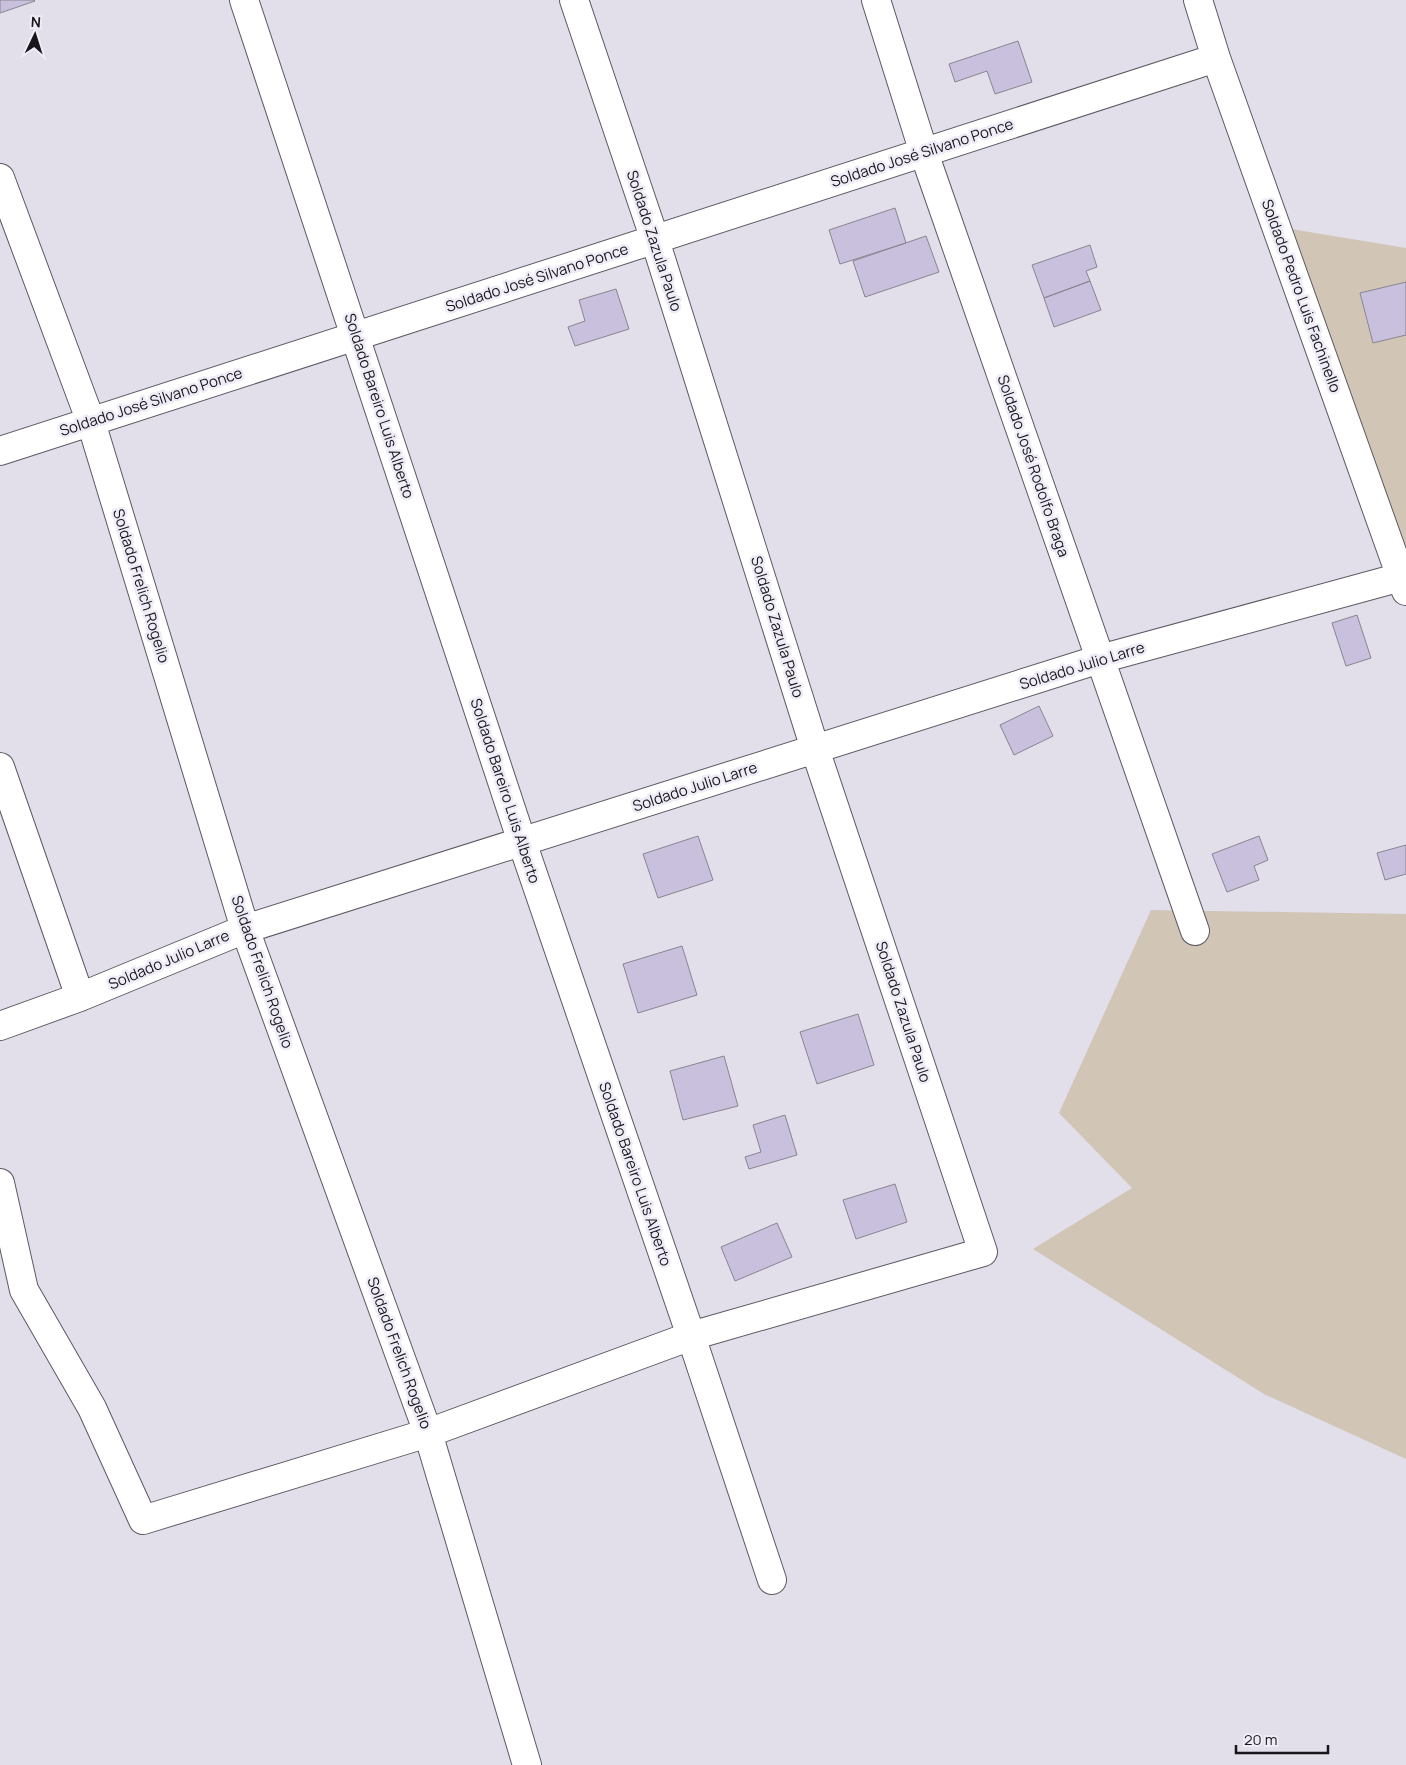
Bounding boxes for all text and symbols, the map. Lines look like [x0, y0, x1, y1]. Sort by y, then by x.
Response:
north arrow [10, 10, 60, 60]
text: N [30, 12, 42, 31]
street label: Soldado José Silvano Ponce [828, 113, 1016, 192]
street label: Soldado Zazula Paulo [622, 168, 687, 314]
street label: Soldado Pedro Luis Fachinello [1257, 196, 1346, 395]
street label: Soldado José Silvano Ponce [443, 238, 631, 317]
street label: Soldado Bareiro Luis Alberto [340, 311, 419, 501]
street label: Soldado José Silvano Ponce [57, 362, 245, 441]
street label: Soldado José Rodolfo Braga [992, 372, 1075, 560]
street label: Soldado Frelich Rogelio [108, 506, 175, 666]
street label: Soldado Zazula Paulo [746, 553, 809, 700]
street label: Soldado Julio Larre [1017, 636, 1147, 695]
street label: Soldado Bareiro Luis Alberto [466, 696, 545, 886]
street label: Soldado Julio Larre [630, 756, 760, 817]
street label: Soldado Frelich Rogelio [226, 893, 299, 1051]
street label: Soldado Julio Larre [105, 924, 233, 995]
street label: Soldado Zazula Paulo [871, 939, 936, 1085]
street label: Soldado Bareiro Luis Alberto [594, 1079, 677, 1269]
street label: Soldado Frelich Rogelio [362, 1274, 437, 1432]
scale bar [1236, 1722, 1328, 1754]
text: 20 m [1244, 1729, 1277, 1750]

